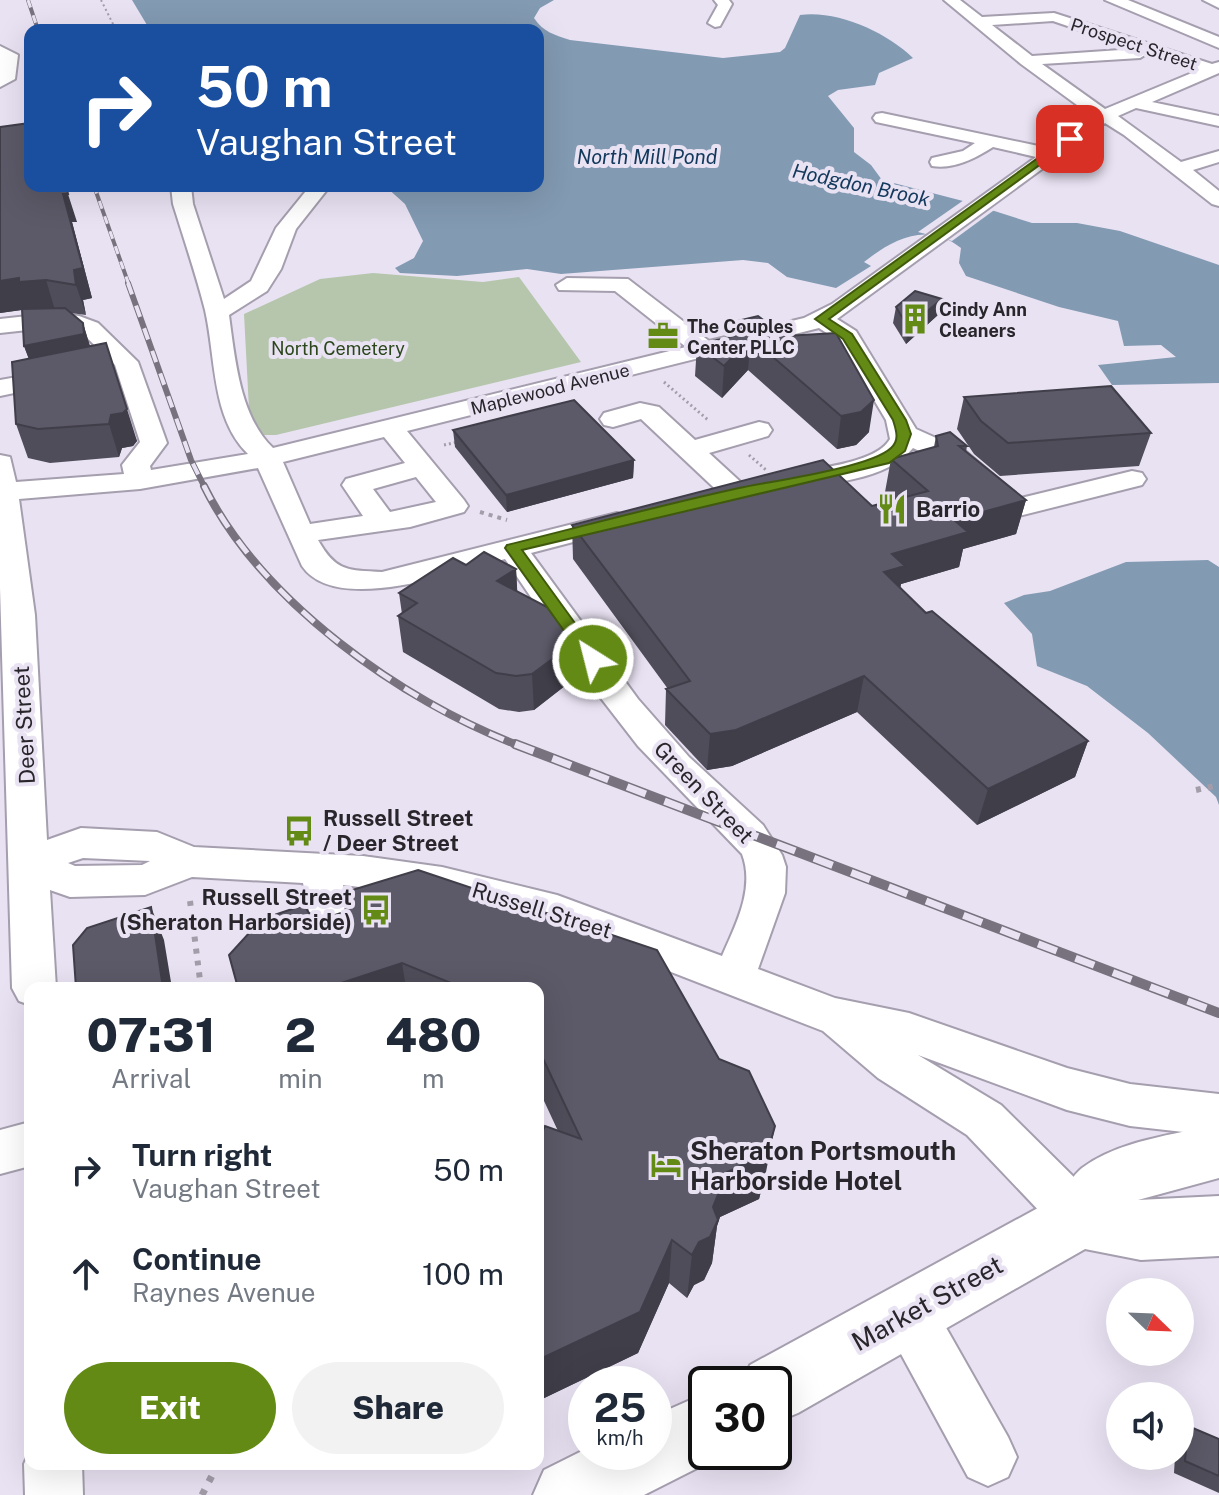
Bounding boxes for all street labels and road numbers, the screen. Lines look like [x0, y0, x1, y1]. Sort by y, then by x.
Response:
street label: Prospect Street [1068, 14, 1200, 74]
street label: Maplewood Avenue [468, 359, 632, 419]
street label: Deer Street [8, 665, 40, 785]
street label: Green Street [649, 736, 759, 848]
street label: Russell Street [469, 876, 615, 944]
street label: Market Street [846, 1249, 1008, 1357]

